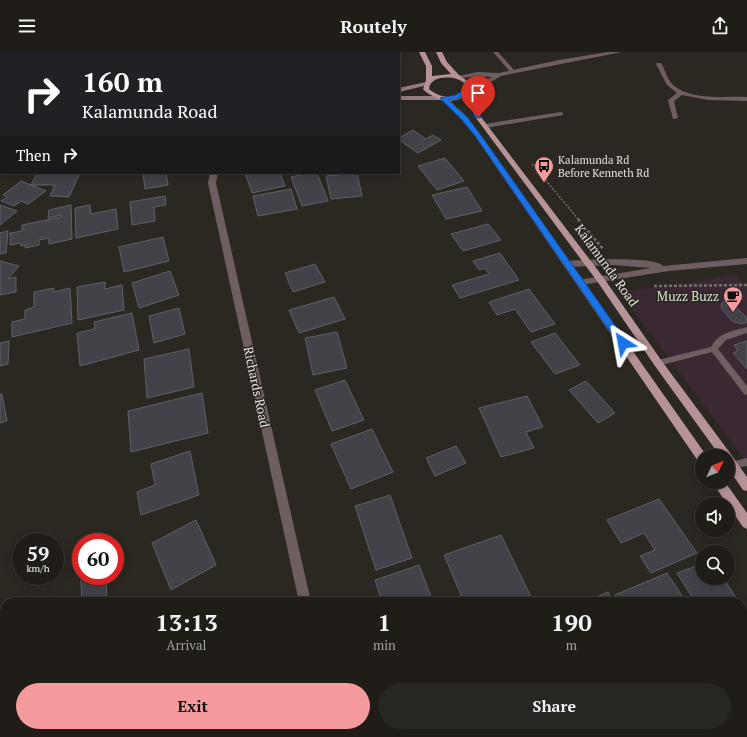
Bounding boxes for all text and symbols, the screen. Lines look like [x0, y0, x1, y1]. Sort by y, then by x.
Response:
text: Routely [340, 14, 407, 38]
icon: menu [16, 15, 38, 37]
icon: share [709, 15, 731, 37]
text: 160 m [82, 63, 163, 100]
icon: right [16, 68, 68, 120]
pin [461, 76, 495, 117]
icon: arrive [467, 82, 489, 104]
text: Kalamunda Road [82, 99, 217, 123]
icon: right [59, 144, 81, 166]
text: Then [16, 145, 51, 165]
place label: Kalamunda Rd Before Kenneth Rd [558, 153, 649, 180]
bus stop icon: Kalamunda Rd Before Kenneth Rd [533, 155, 555, 183]
street label: Kalamunda Road [571, 220, 643, 310]
cafe icon: Muzz Buzz [722, 285, 744, 313]
place label: Muzz Buzz [657, 287, 719, 305]
position arrow [602, 322, 644, 364]
street label: Richards Road [240, 345, 274, 429]
north arrow [695, 449, 735, 489]
map controls [695, 449, 735, 585]
button: sound [695, 497, 735, 537]
speed limit sign: 60 [72, 533, 124, 585]
text: 59 [27, 540, 49, 567]
button: search [695, 545, 735, 585]
text: km/h [26, 562, 50, 575]
text: 13:13 [155, 606, 218, 638]
text: 1 [378, 606, 391, 638]
text: 190 [551, 606, 592, 638]
text: Arrival [167, 636, 206, 654]
text: min [373, 636, 396, 654]
text: m [566, 636, 577, 654]
button: Exit [16, 683, 370, 729]
button: Share [378, 683, 731, 729]

